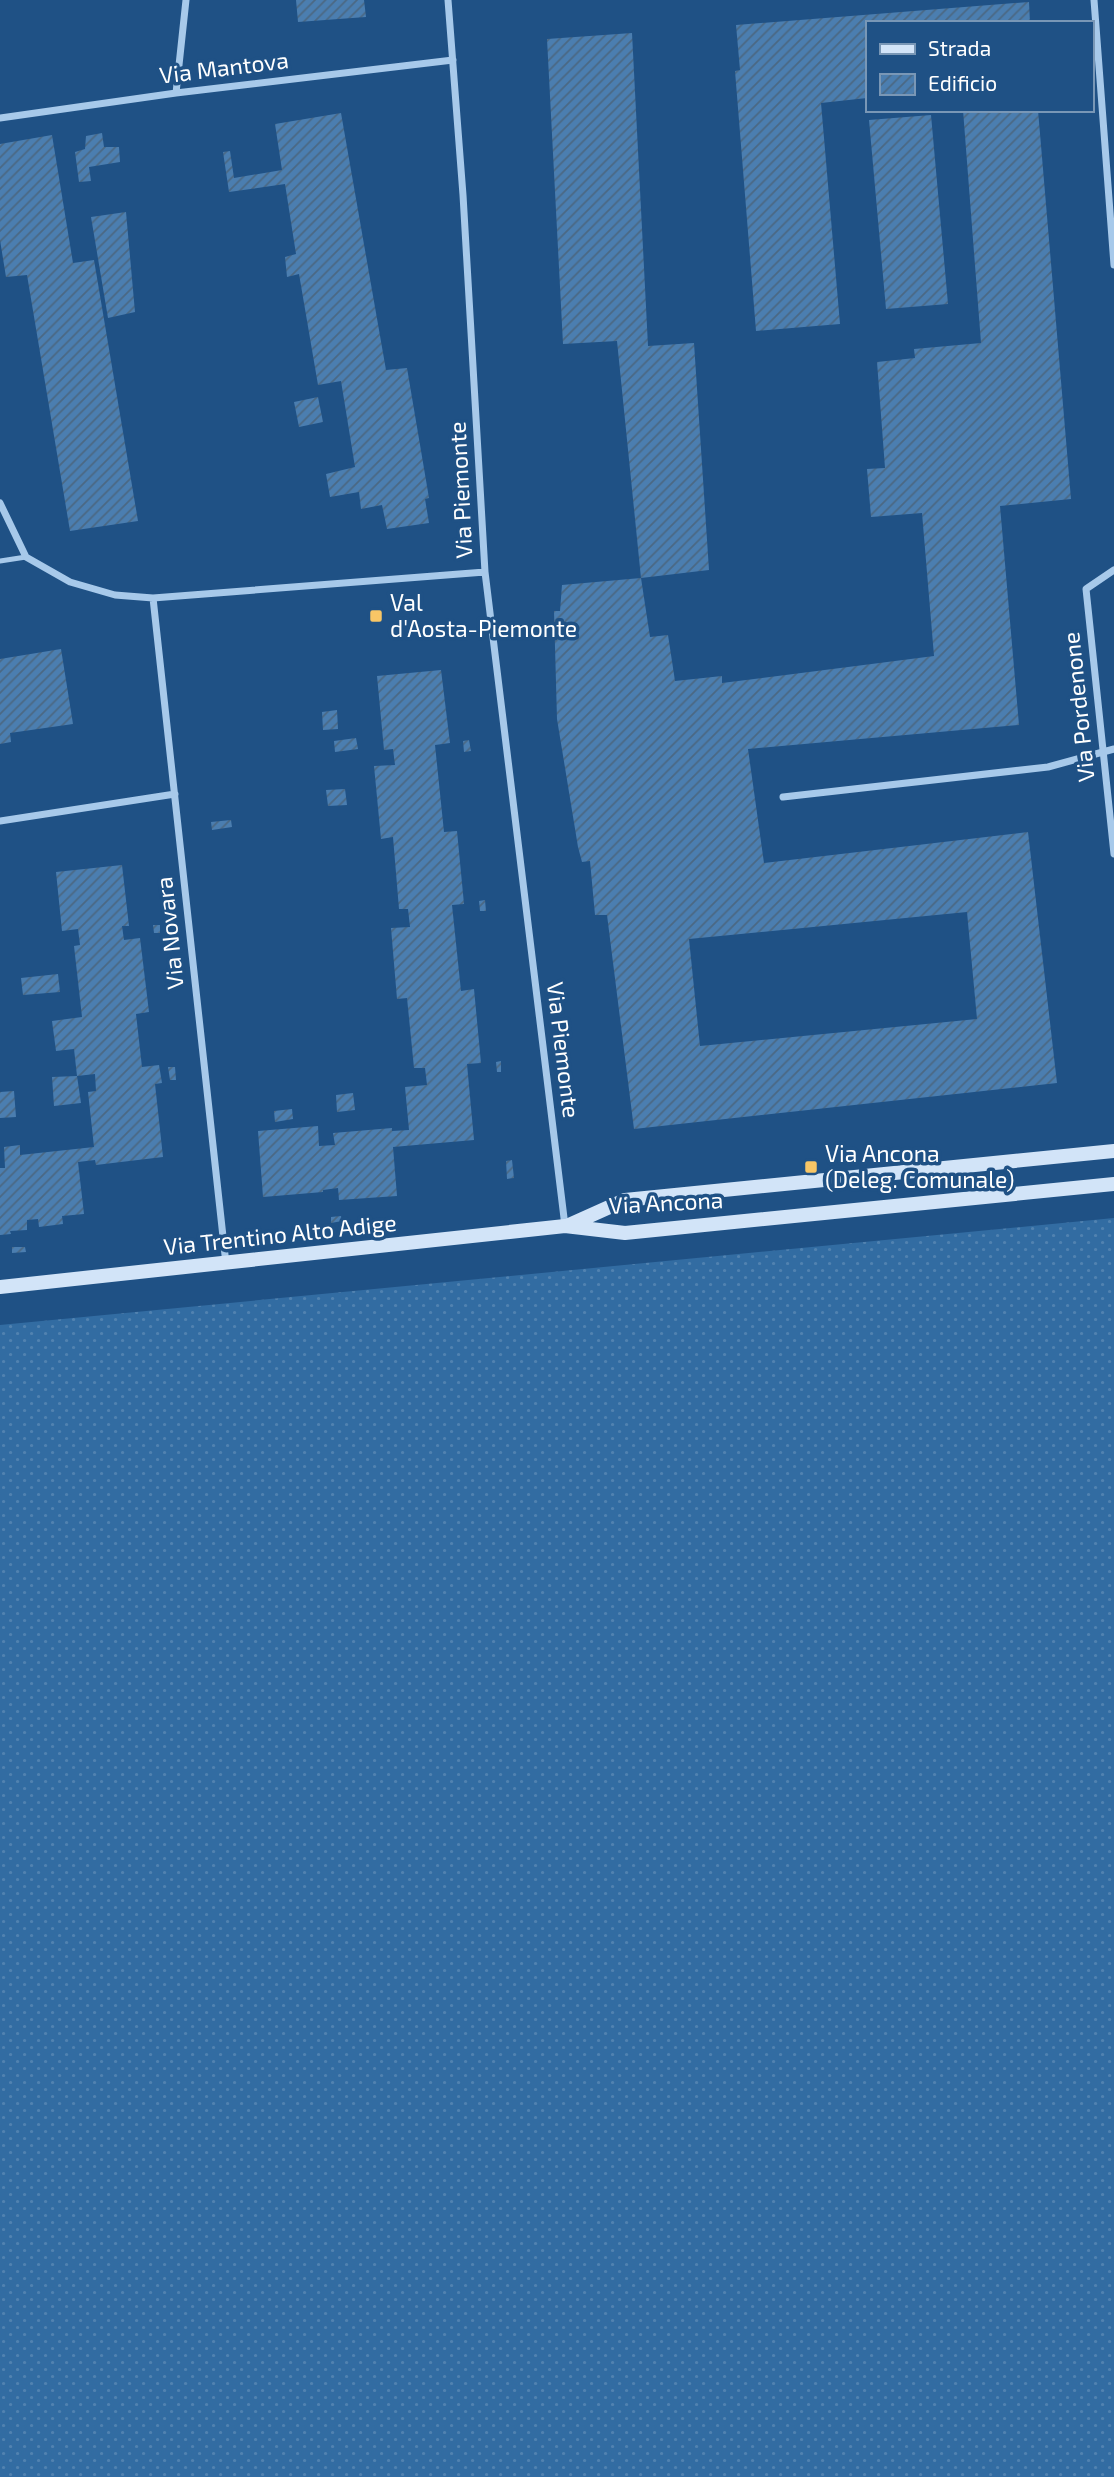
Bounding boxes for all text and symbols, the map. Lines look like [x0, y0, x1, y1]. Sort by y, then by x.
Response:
legend [866, 21, 1093, 112]
text: Strada [928, 35, 991, 60]
street label: Via Mantova [158, 45, 290, 89]
text: Edificio [928, 70, 997, 95]
street label: Via Piemonte [442, 421, 478, 559]
place label: Val d'Aosta-Piemonte [390, 588, 577, 642]
marker: Val d'Aosta-Piemonte [368, 608, 384, 624]
street label: Via Pordenone [1056, 631, 1100, 783]
street label: Via Novara [149, 875, 189, 991]
street label: Via Piemonte [542, 980, 586, 1119]
place label: Via Ancona (Deleg. Comunale) [825, 1139, 1015, 1193]
marker: Via Ancona (Deleg. Comunale) [803, 1159, 819, 1175]
street label: Via Ancona [608, 1185, 724, 1219]
street label: Via Trentino Alto Adige [162, 1208, 398, 1260]

